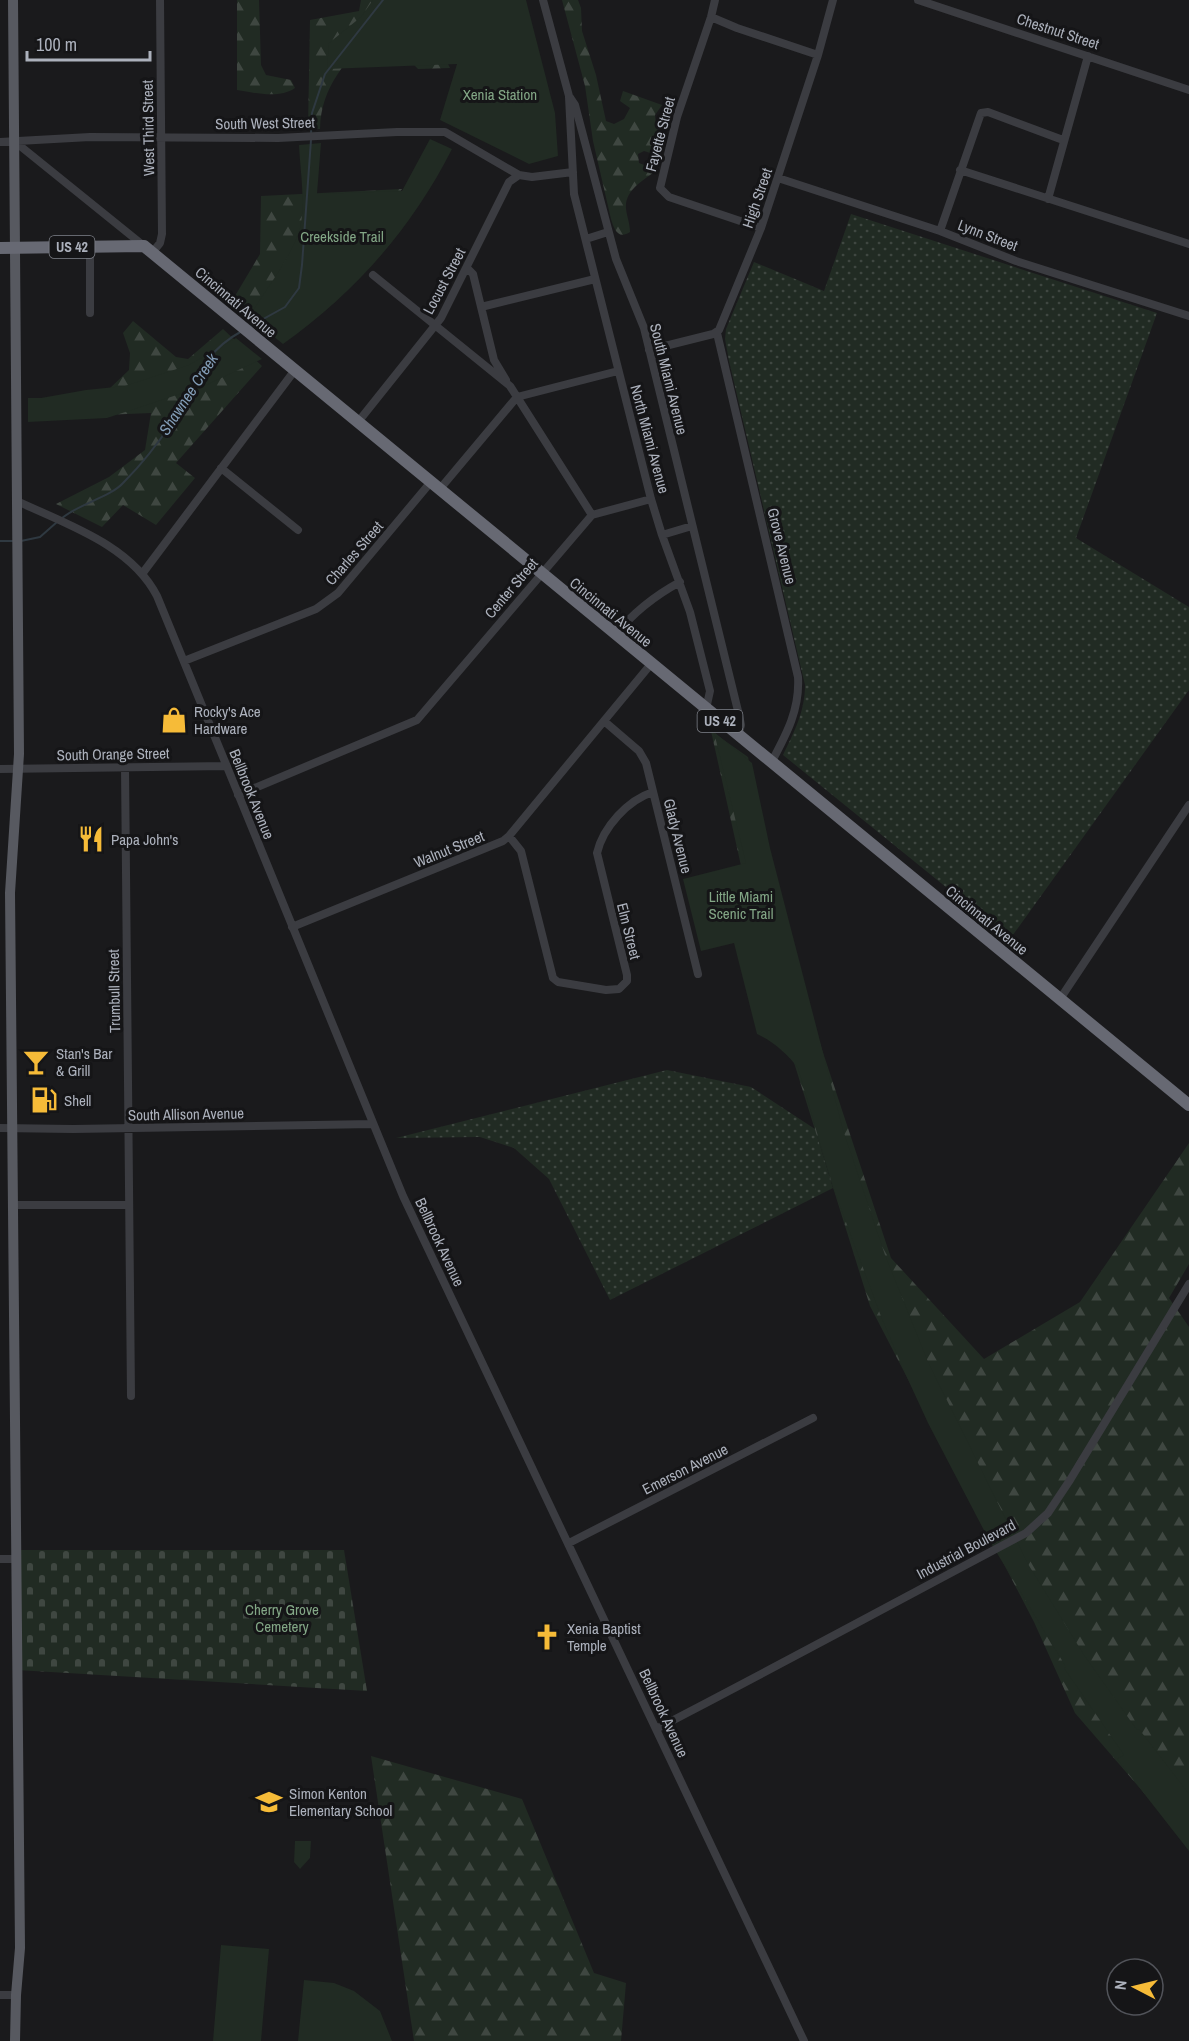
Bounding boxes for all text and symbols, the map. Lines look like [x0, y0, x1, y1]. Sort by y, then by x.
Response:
street label: Chestnut Street [1014, 8, 1102, 54]
scale bar [27, 24, 150, 62]
text: 100 m [36, 32, 77, 57]
street label: West Third Street [137, 79, 159, 176]
park label: Xenia Station [463, 84, 537, 105]
street label: Fayette Street [640, 94, 680, 174]
street label: South West Street [215, 112, 316, 134]
street label: High Street [737, 165, 777, 231]
street label: Lynn Street [955, 214, 1021, 256]
park label: Creekside Trail [300, 226, 384, 247]
road number: US 42 [50, 236, 94, 258]
street label: Locust Street [418, 244, 471, 318]
street label: Cincinnati Avenue [191, 262, 281, 342]
street label: South Miami Avenue [645, 321, 693, 437]
water label: Shawnee Creek [153, 349, 223, 439]
street label: North Miami Avenue [625, 382, 675, 496]
street label: Grove Avenue [762, 506, 802, 586]
street label: Charles Street [320, 516, 388, 590]
street label: Center Street [479, 553, 543, 623]
street label: Cincinnati Avenue [565, 572, 657, 652]
place label: Rocky's Ace Hardware [194, 701, 261, 739]
shop icon: Rocky's Ace Hardware [159, 705, 189, 735]
road number: US 42 [698, 710, 742, 732]
street label: South Orange Street [56, 743, 170, 765]
street label: Bellbrook Avenue [224, 746, 280, 842]
street label: Glady Avenue [659, 796, 697, 876]
restaurant icon: Papa John's [76, 824, 106, 854]
street label: Walnut Street [411, 825, 488, 873]
place label: Papa John's [111, 829, 178, 850]
street label: Cincinnati Avenue [941, 880, 1033, 960]
park label: Little Miami Scenic Trail [709, 886, 773, 924]
street label: Elm Street [612, 901, 646, 962]
street label: Trumbull Street [103, 948, 125, 1033]
place label: Stan's Bar & Grill [56, 1043, 112, 1081]
bar icon: Stan's Bar & Grill [21, 1047, 51, 1077]
fuel station icon: Shell [29, 1085, 59, 1115]
place label: Shell [64, 1090, 91, 1111]
street label: South Allison Avenue [128, 1102, 244, 1126]
street label: Bellbrook Avenue [410, 1194, 470, 1290]
street label: Emerson Avenue [639, 1438, 732, 1500]
street label: Industrial Boulevard [913, 1514, 1019, 1584]
park label: Cherry Grove Cemetery [245, 1599, 319, 1637]
place label: Xenia Baptist Temple [567, 1618, 641, 1656]
church icon: Xenia Baptist Temple [532, 1622, 562, 1652]
street label: Bellbrook Avenue [634, 1665, 694, 1761]
place label: Simon Kenton Elementary School [289, 1783, 392, 1821]
school or university icon: Simon Kenton Elementary School [254, 1787, 284, 1817]
north arrow [1105, 1957, 1165, 2017]
text: N [1109, 1979, 1132, 1991]

